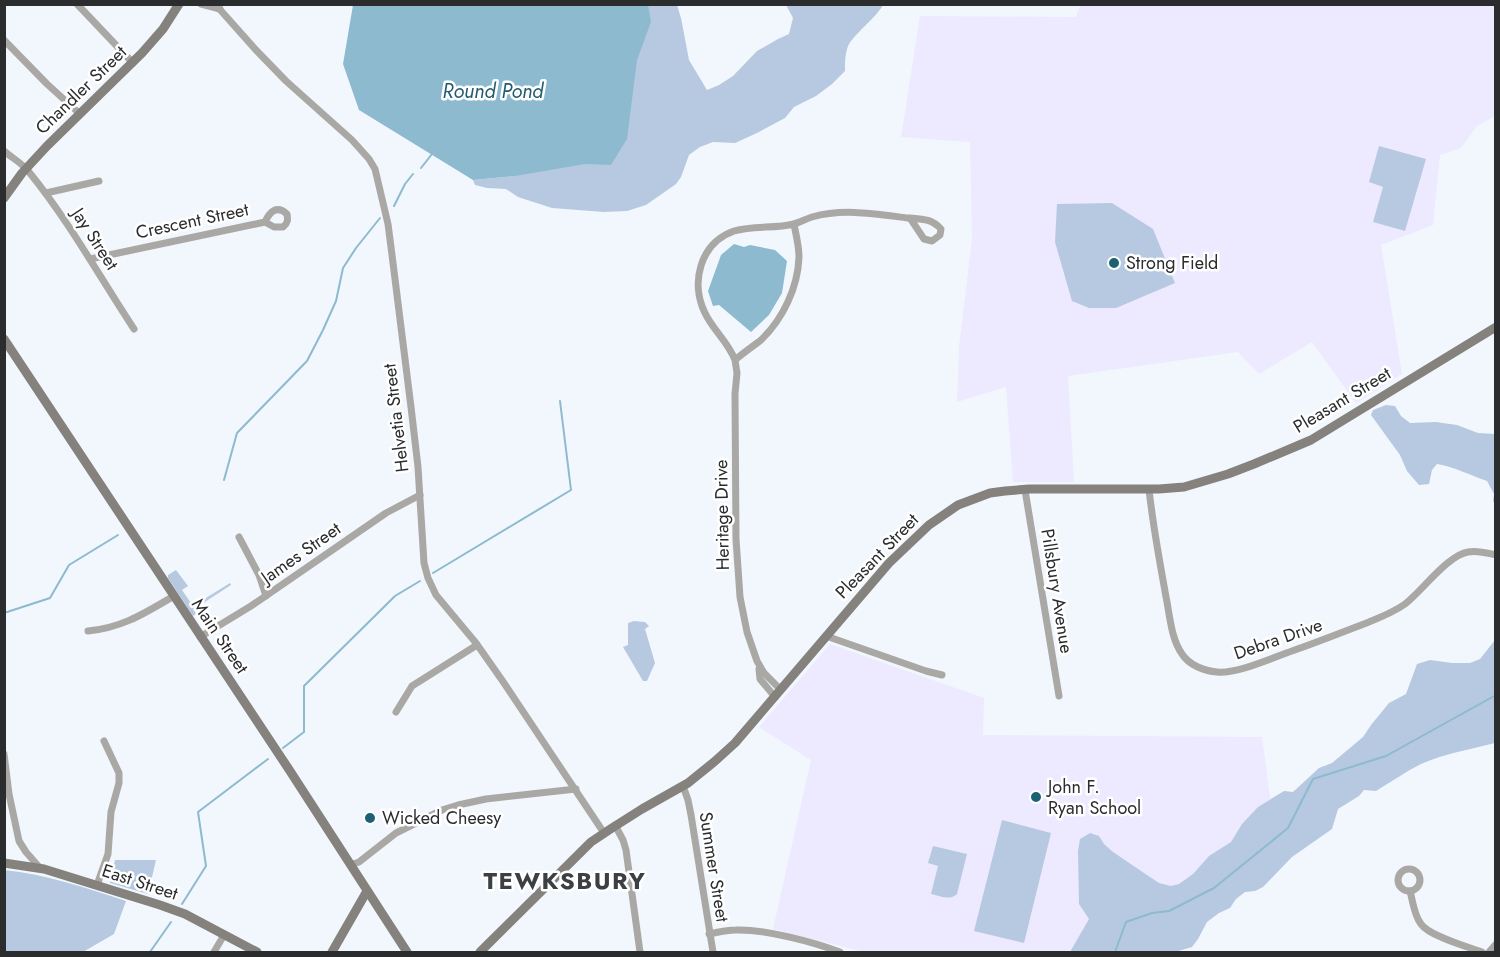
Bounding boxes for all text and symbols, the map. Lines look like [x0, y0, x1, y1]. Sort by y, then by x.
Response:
street label: Chandler Street [29, 39, 133, 140]
water label: Round Pond [443, 77, 544, 106]
street label: Crescent Street [133, 196, 251, 246]
street label: Jay Street [64, 201, 125, 276]
place label: Strong Field [1126, 250, 1218, 276]
marker: Strong Field [1107, 256, 1121, 270]
street label: Pleasant Street [1288, 360, 1396, 439]
street label: Helvetia Street [376, 362, 416, 474]
street label: Heritage Drive [708, 459, 736, 571]
street label: Pleasant Street [829, 507, 925, 605]
street label: James Street [254, 516, 347, 591]
street label: Pillsbury Avenue [1034, 527, 1080, 655]
street label: Main Street [185, 593, 255, 679]
street label: Debra Drive [1230, 612, 1326, 666]
place label: John F. Ryan School [1046, 774, 1141, 821]
marker: John F. Ryan School [1029, 790, 1043, 804]
place label: Wicked Cheesy [382, 805, 501, 831]
street label: Summer Street [692, 810, 736, 925]
marker: Wicked Cheesy [363, 811, 377, 825]
street label: East Street [99, 858, 182, 907]
district label: TEWKSBURY [484, 863, 646, 898]

